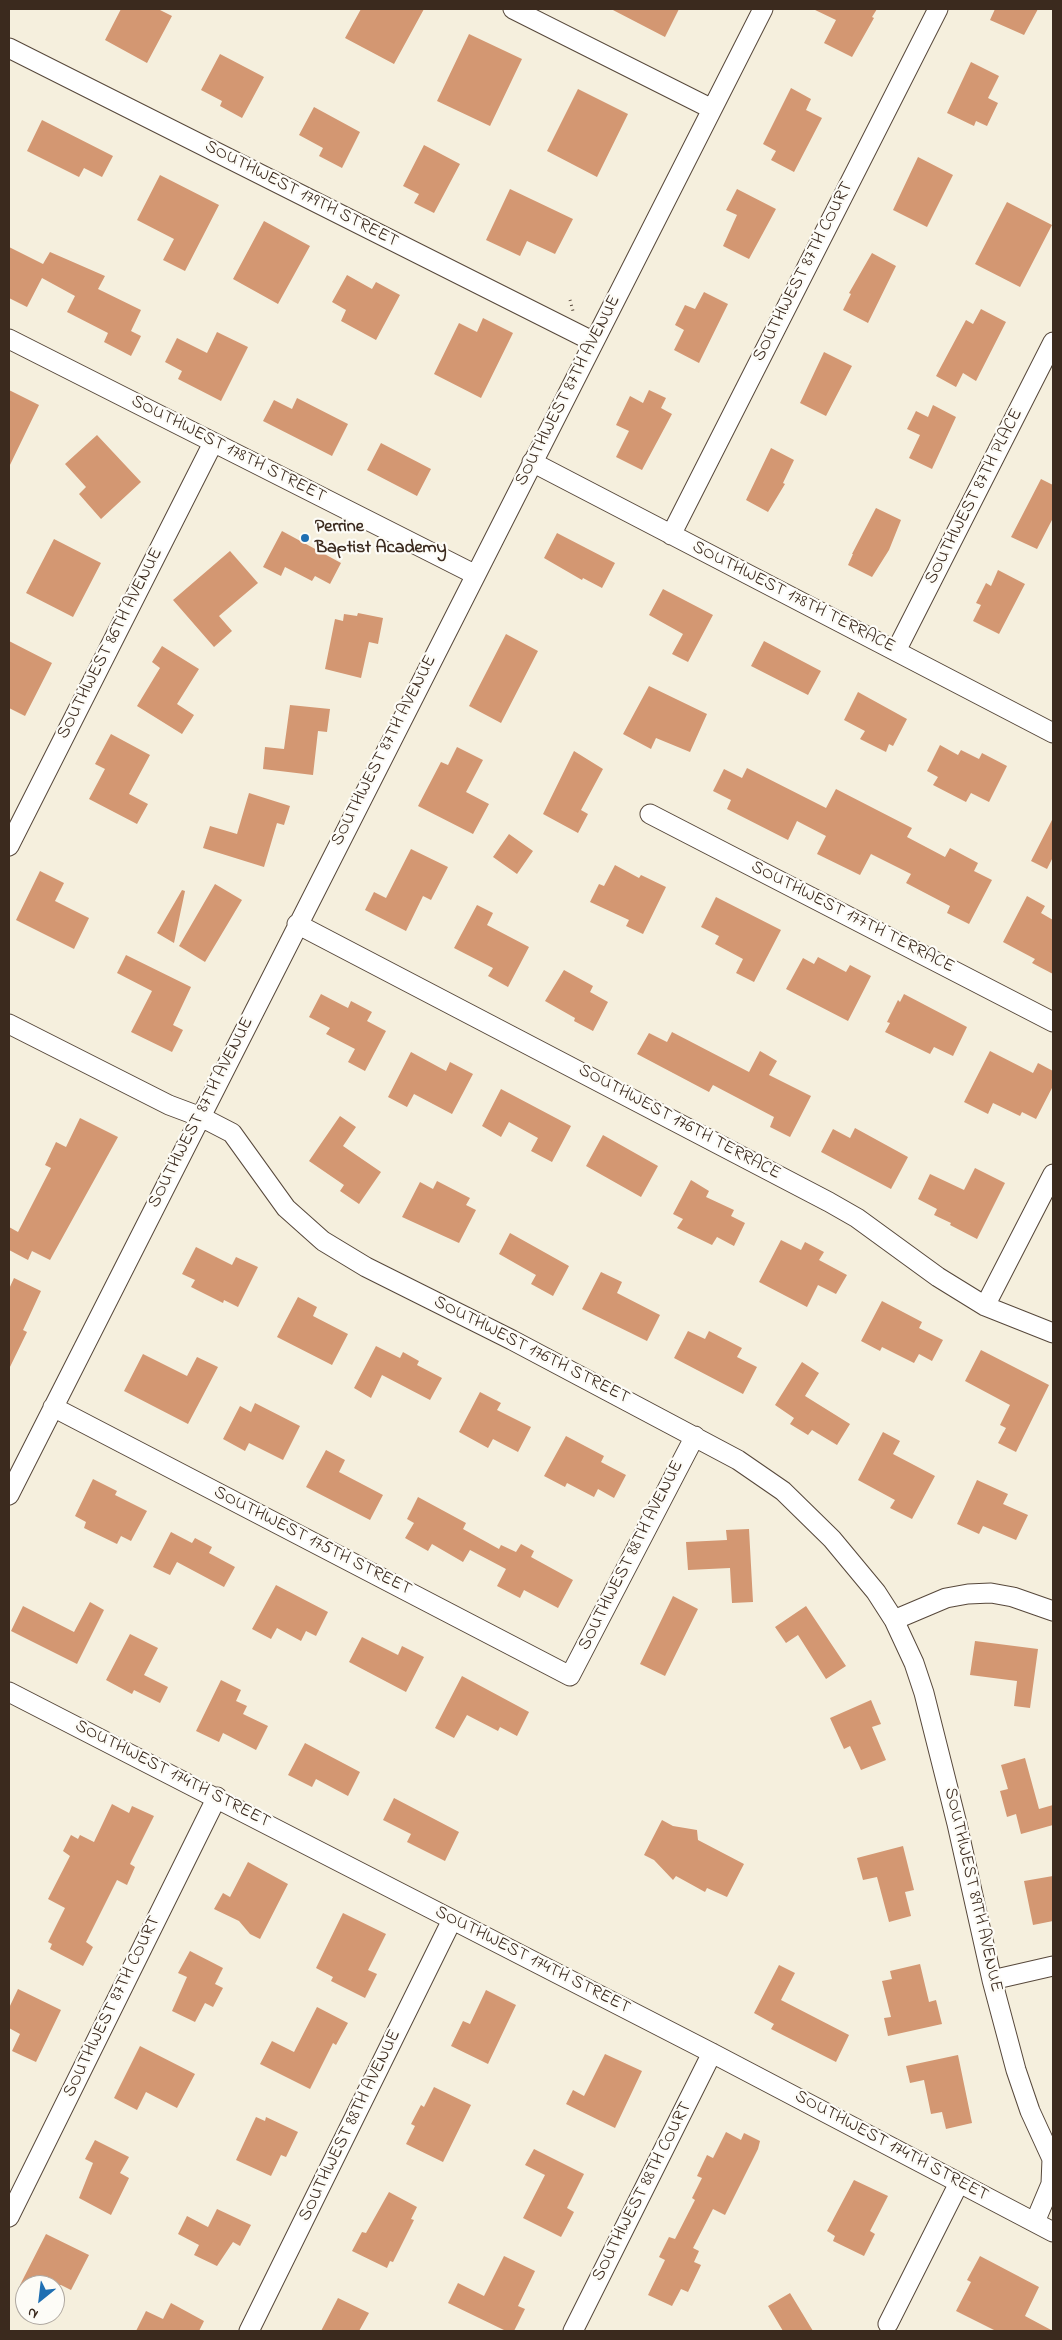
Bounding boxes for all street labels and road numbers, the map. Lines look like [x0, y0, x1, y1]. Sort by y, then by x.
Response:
street label: SOUTHWEST 179TH STREET [201, 137, 401, 253]
street label: SOUTHWEST 87TH COURT [749, 178, 859, 366]
street label: SOUTHWEST 87TH AVENUE [511, 292, 627, 490]
street label: SOUTHWEST 178TH STREET [127, 391, 329, 509]
street label: SOUTHWEST 87TH PLACE [921, 406, 1029, 588]
street label: SOUTHWEST 178TH TERRACE [688, 537, 898, 659]
street label: SOUTHWEST 86TH AVENUE [53, 545, 169, 743]
street label: SOUTHWEST 87TH AVENUE [327, 652, 443, 850]
street label: SOUTHWEST 177TH TERRACE [747, 857, 957, 979]
street label: SOUTHWEST 87TH AVENUE [144, 1014, 260, 1212]
street label: SOUTHWEST 176TH TERRACE [574, 1060, 784, 1186]
street label: SOUTHWEST 176TH STREET [429, 1292, 633, 1410]
street label: SOUTHWEST 88TH AVENUE [575, 1457, 689, 1655]
street label: SOUTHWEST 175TH STREET [209, 1483, 415, 1601]
street label: SOUTHWEST 174TH STREET [71, 1716, 273, 1834]
street label: SOUTHWEST 89TH AVENUE [938, 1786, 1006, 1994]
street label: SOUTHWEST 174TH STREET [431, 1902, 633, 2020]
street label: SOUTHWEST 87TH COURT [60, 1913, 166, 2101]
street label: SOUTHWEST 88TH AVENUE [295, 2027, 407, 2225]
street label: SOUTHWEST 174TH STREET [790, 2087, 992, 2207]
street label: SOUTHWEST 88TH COURT [588, 2099, 698, 2285]

